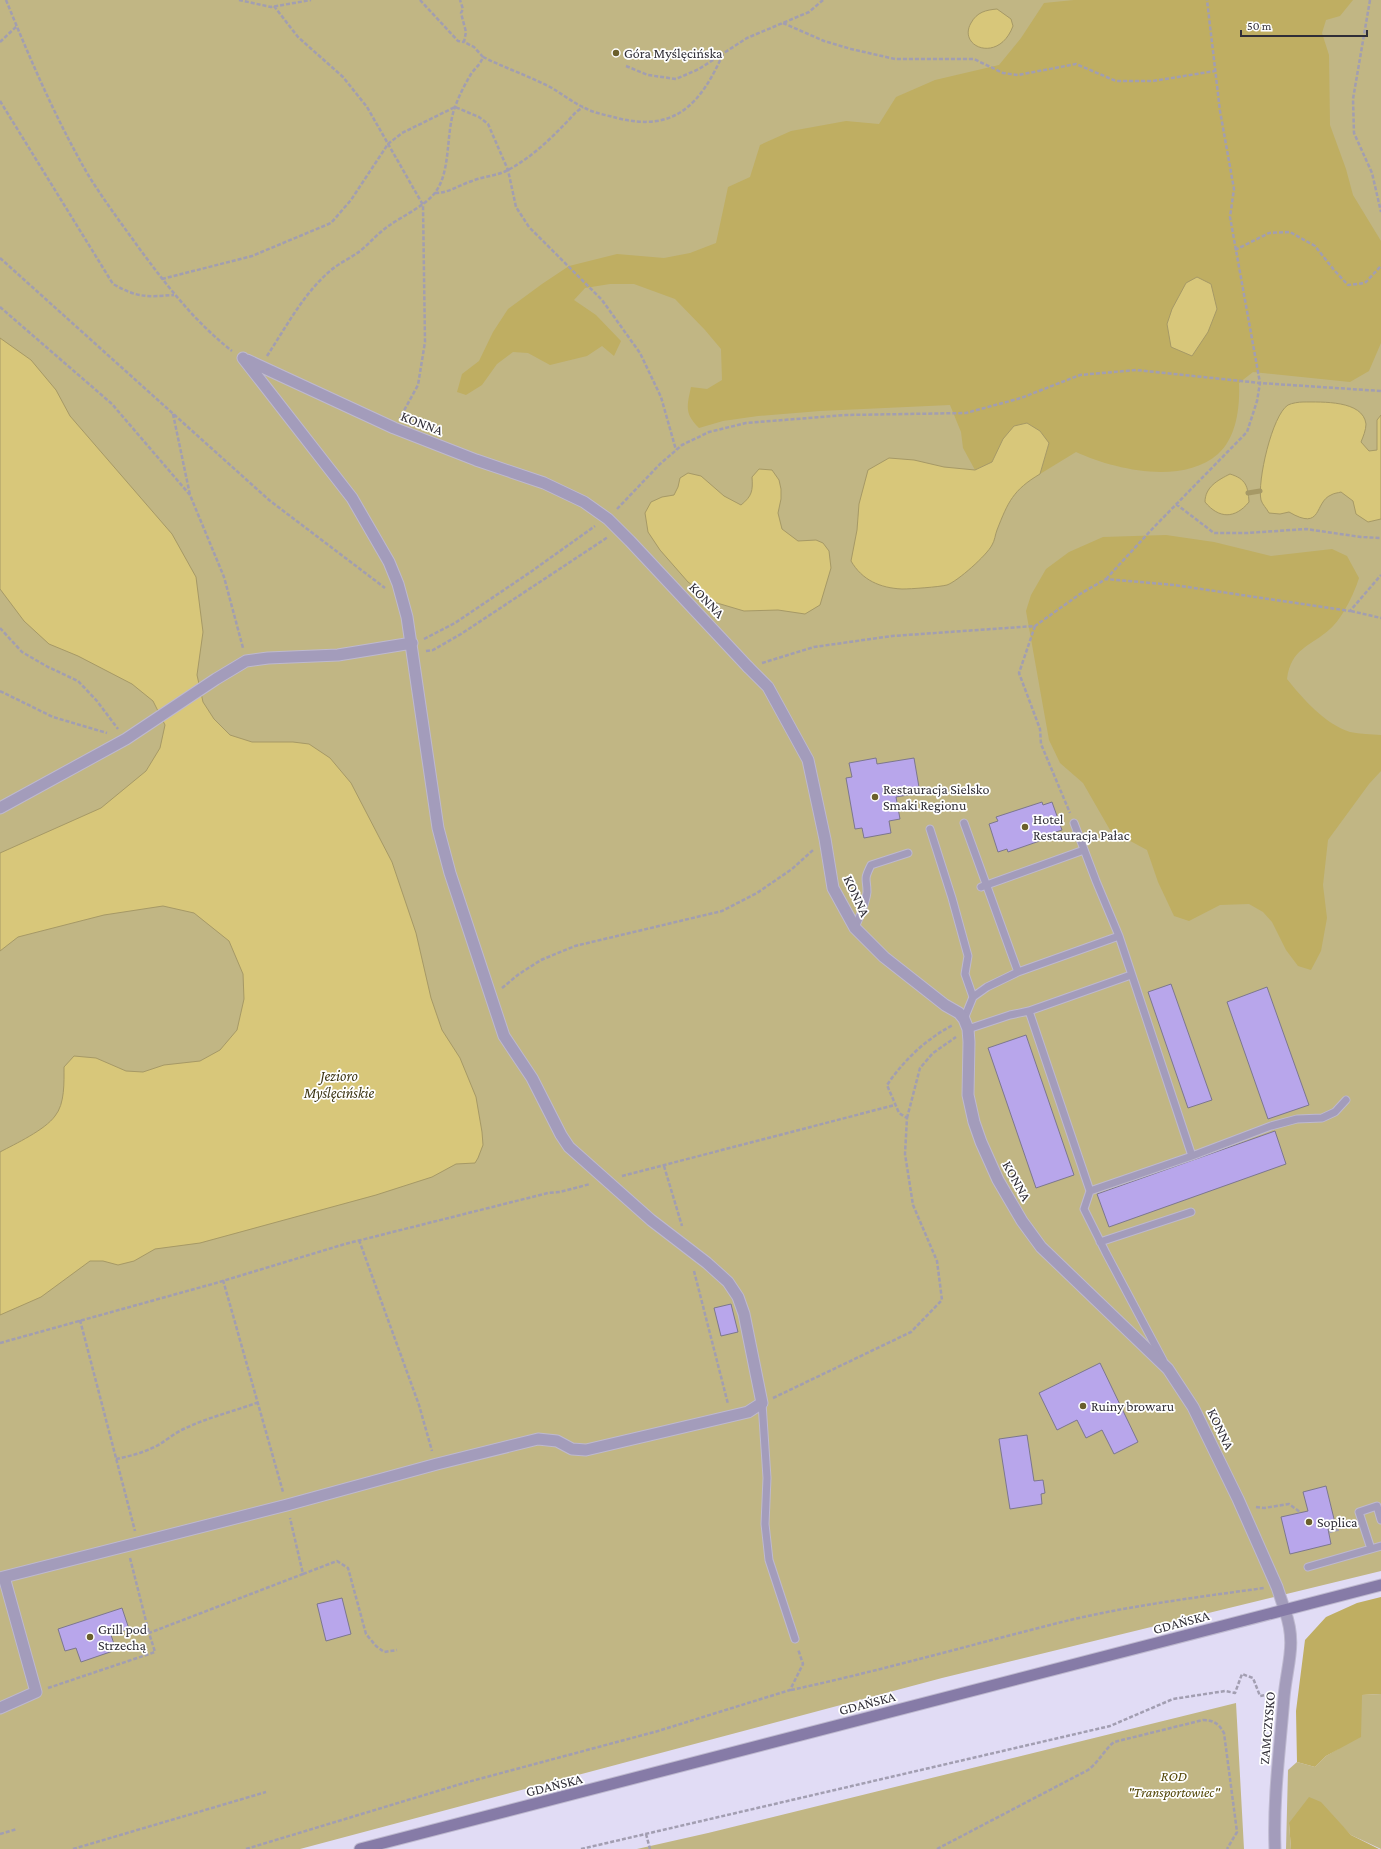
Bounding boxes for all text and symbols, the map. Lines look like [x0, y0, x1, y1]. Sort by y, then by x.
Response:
scale bar [1241, 12, 1367, 38]
text: 50 m [1247, 19, 1272, 33]
place label: Góra Myślęcińska [624, 45, 723, 61]
marker: Góra Myślęcińska [611, 48, 621, 58]
street label: KONNA [399, 408, 445, 438]
street label: KONNA [686, 579, 728, 621]
place label: Restauracja Sielsko Smaki Regionu [883, 781, 989, 813]
marker: Restauracja Sielsko Smaki Regionu [870, 792, 880, 802]
place label: Hotel Restauracja Pałac [1033, 811, 1130, 844]
marker: Hotel Restauracja Pałac [1020, 822, 1030, 832]
street label: KONNA [841, 873, 873, 919]
water label: Jezioro Myślęcińskie [303, 1068, 375, 1102]
street label: KONNA [999, 1158, 1035, 1204]
place label: Ruiny browaru [1091, 1398, 1175, 1414]
marker: Ruiny browaru [1078, 1401, 1088, 1411]
street label: KONNA [1204, 1406, 1238, 1452]
place label: Soplica [1317, 1514, 1358, 1530]
marker: Soplica [1304, 1517, 1314, 1527]
street label: GDAŃSKA [1151, 1607, 1211, 1637]
place label: Grill pod Strzechą [98, 1621, 148, 1653]
marker: Grill pod Strzechą [85, 1632, 95, 1642]
street label: GDAŃSKA [837, 1688, 897, 1718]
street label: ZAMCZYSKO [1256, 1691, 1278, 1765]
park label: ROD "Transportowiec" [1128, 1768, 1221, 1800]
street label: GDAŃSKA [524, 1770, 584, 1800]

